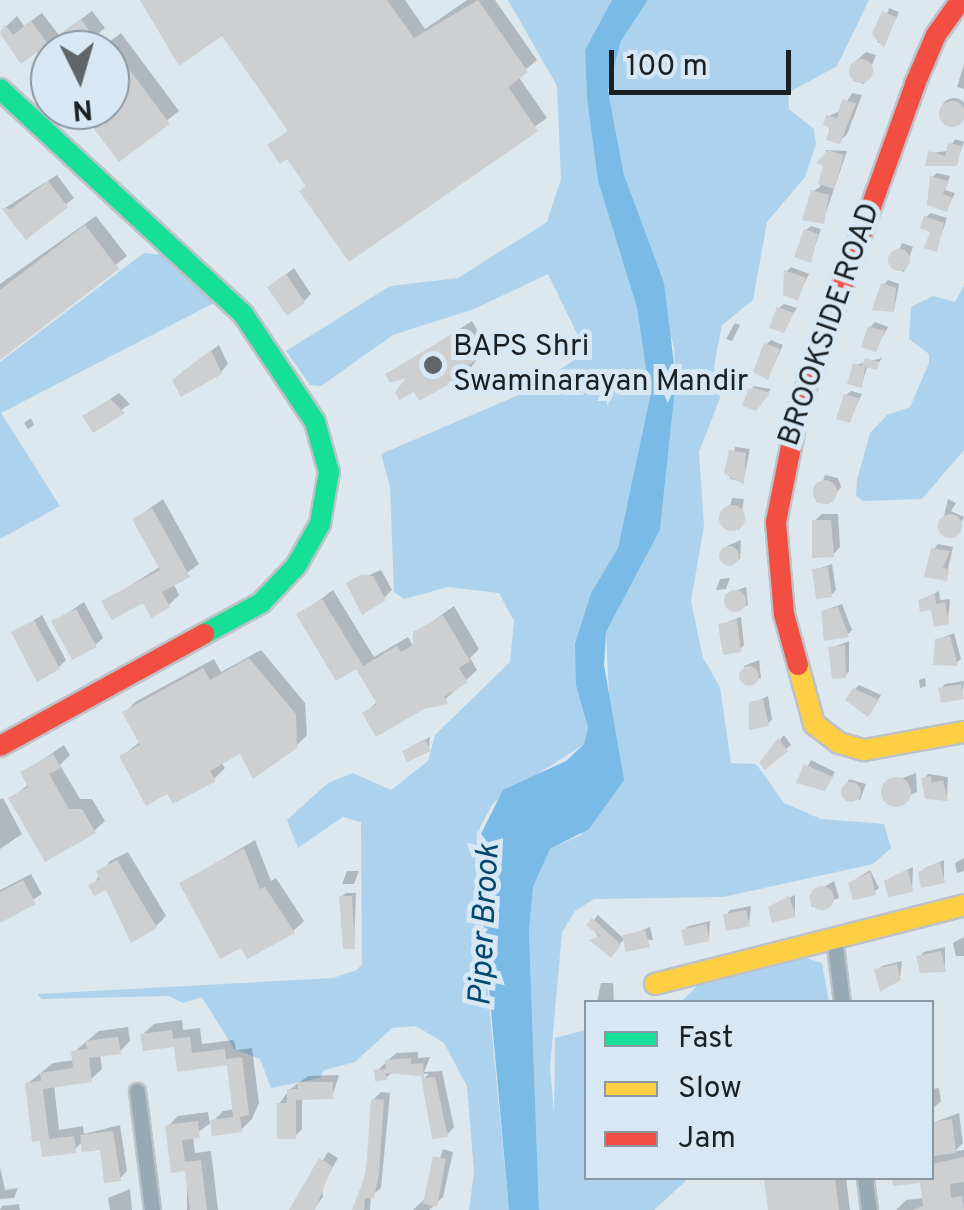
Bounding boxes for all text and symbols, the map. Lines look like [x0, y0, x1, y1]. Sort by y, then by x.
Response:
north arrow [30, 30, 130, 130]
scale bar [614, 30, 796, 92]
text: 100 m [626, 49, 708, 86]
text: N [71, 89, 94, 127]
street label: BROOKSIDE ROAD [773, 199, 889, 451]
place label: BAPS Shri Swaminarayan Mandir [453, 330, 749, 400]
marker: BAPS Shri Swaminarayan Mandir [422, 354, 444, 376]
water label: Piper Brook [463, 843, 509, 1007]
legend [584, 1000, 934, 1180]
text: Fast [678, 1021, 733, 1058]
text: Slow [678, 1071, 742, 1108]
text: Jam [678, 1121, 736, 1158]

